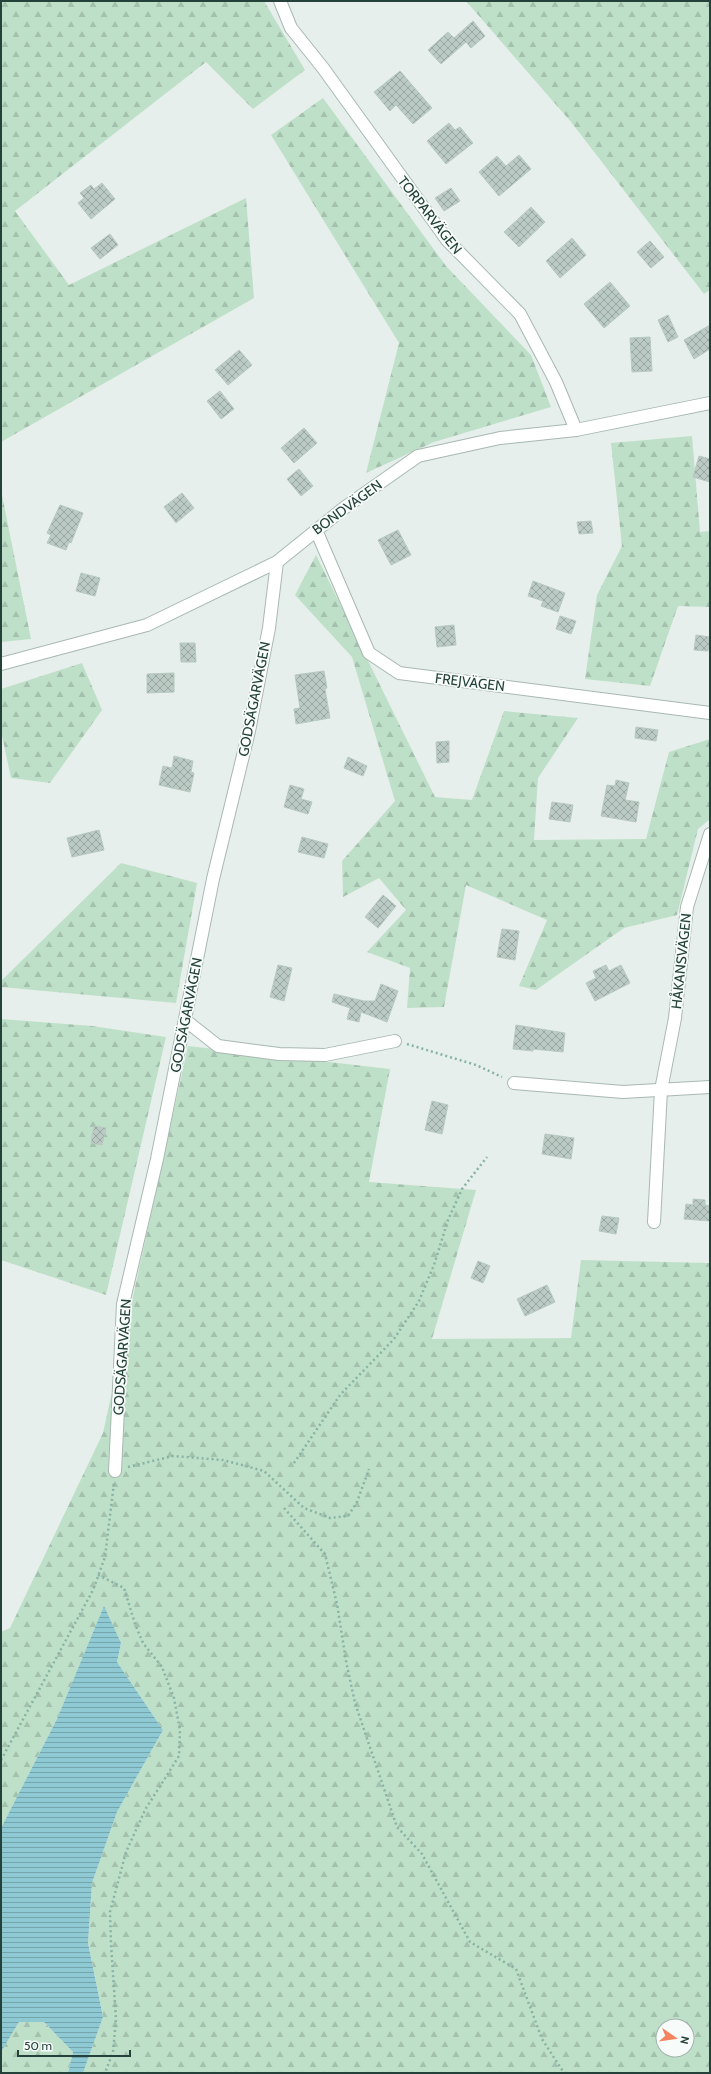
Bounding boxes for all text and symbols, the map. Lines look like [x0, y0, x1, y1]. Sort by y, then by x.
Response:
street label: TORPARVÄGEN [394, 172, 466, 258]
street label: BONDVÄGEN [308, 476, 386, 538]
street label: GODSÄGARVÄGEN [234, 640, 274, 758]
street label: FREJVÄGEN [434, 669, 506, 695]
street label: HÅKANSVÄGEN [667, 912, 695, 1010]
street label: GODSÄGARVÄGEN [166, 956, 206, 1074]
street label: GODSÄGARVÄGEN [109, 1298, 135, 1416]
north arrow [655, 2018, 695, 2058]
scale bar [18, 2032, 130, 2058]
text: N [677, 2035, 692, 2046]
text: 50 m [24, 2038, 52, 2053]

